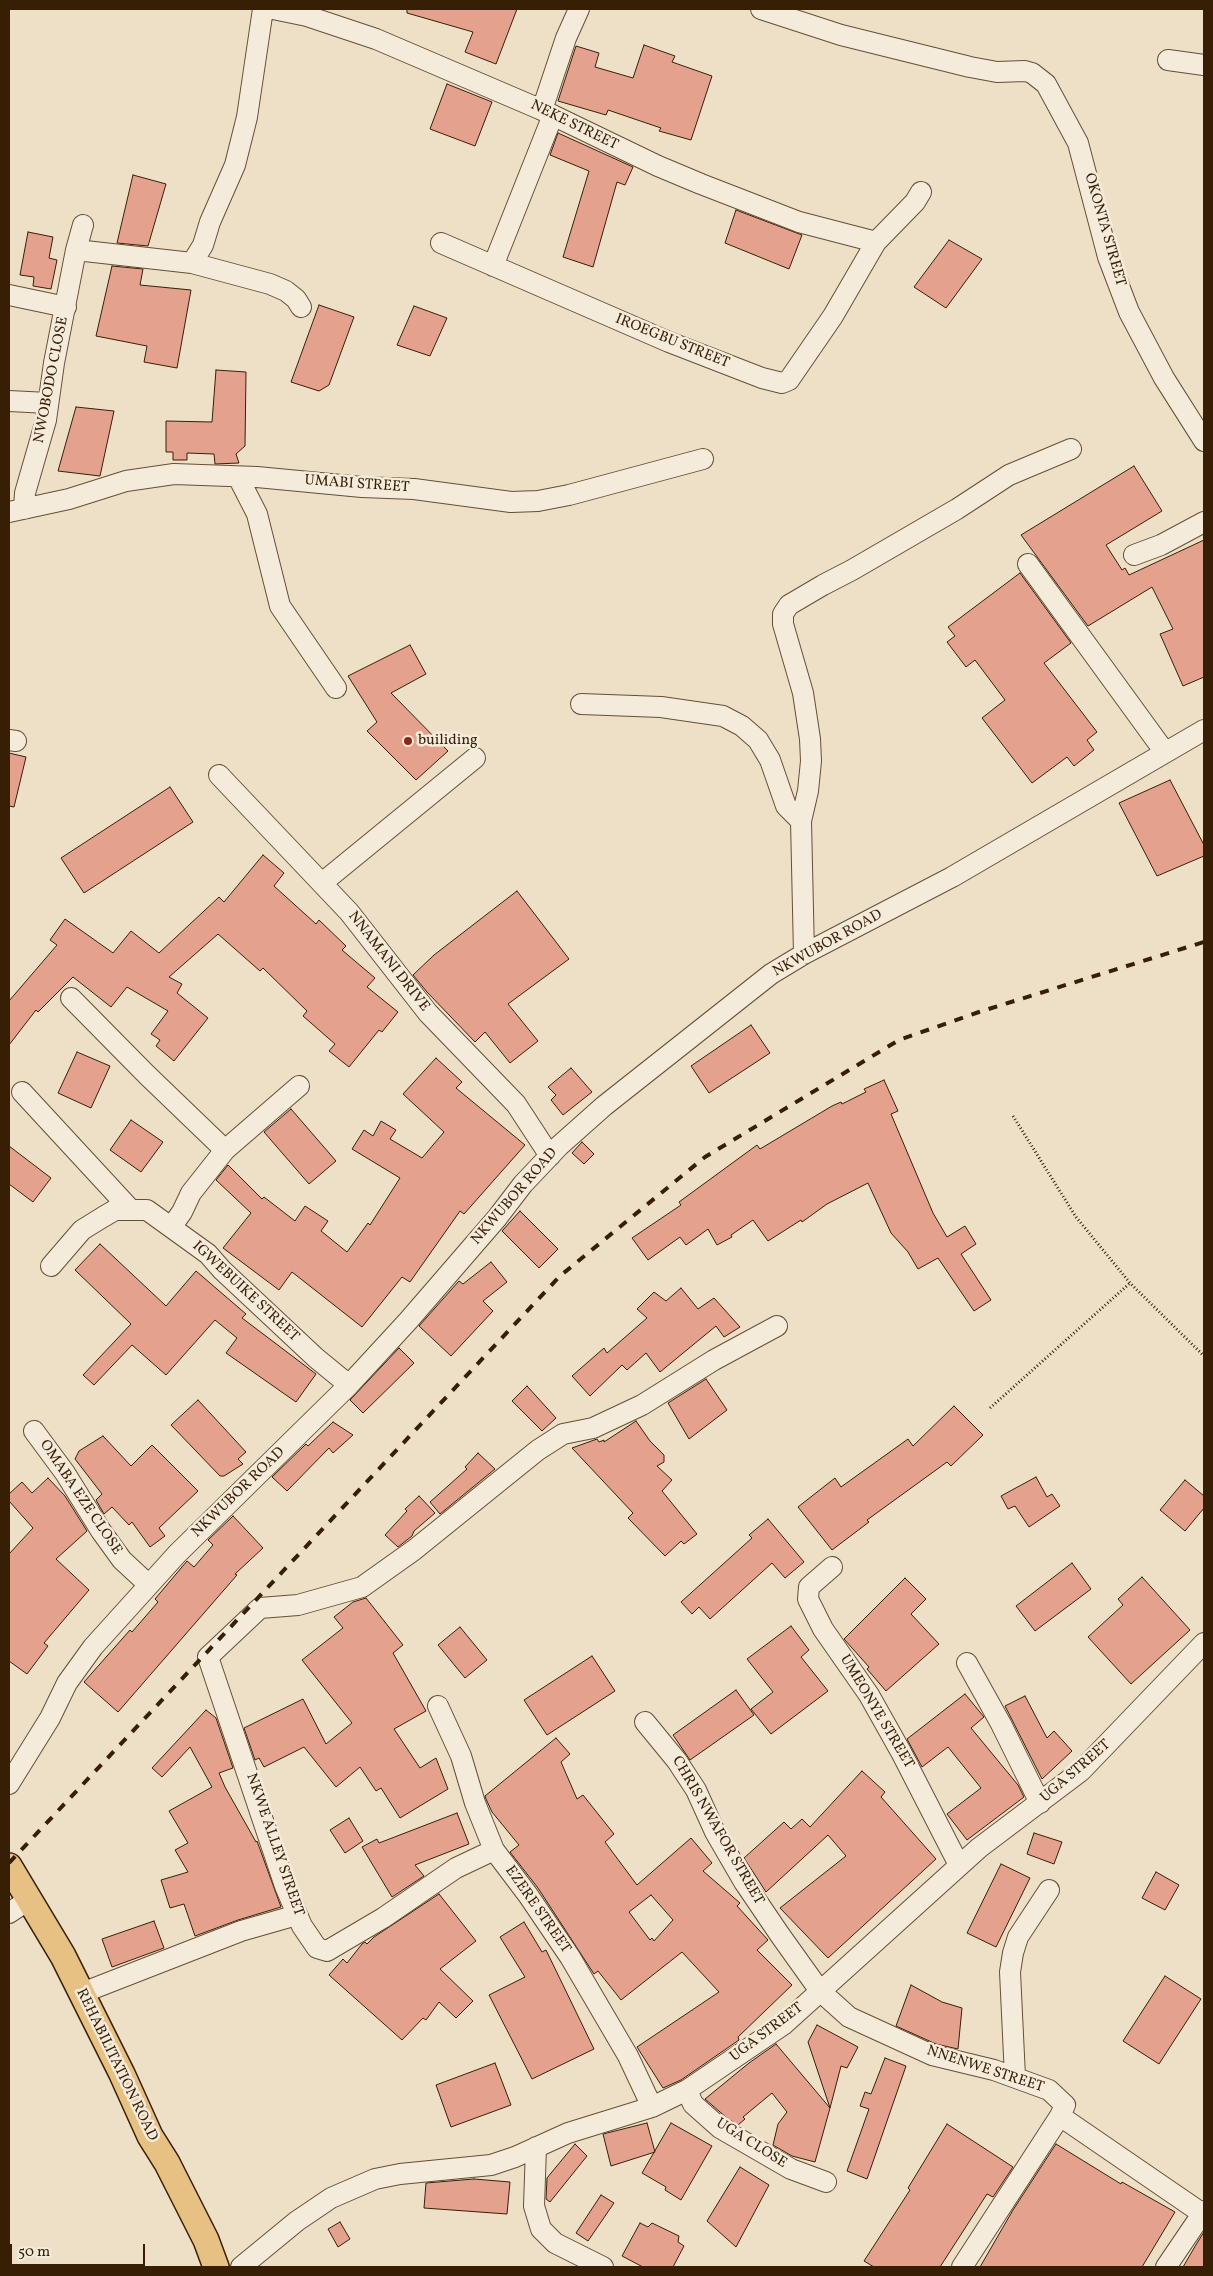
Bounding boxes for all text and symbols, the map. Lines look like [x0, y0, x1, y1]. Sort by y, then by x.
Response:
street label: NEKE STREET [527, 97, 621, 155]
street label: OKONTA STREET [1079, 171, 1129, 289]
street label: IROEGBU STREET [612, 311, 732, 373]
street label: NWOBODO CLOSE [31, 315, 73, 445]
street label: UMABI STREET [304, 472, 410, 498]
place label: builiding [418, 732, 478, 750]
marker: builiding [402, 735, 414, 747]
street label: NKWUBOR ROAD [770, 906, 886, 982]
street label: NNAMANI DRIVE [343, 908, 433, 1016]
street label: NKWUBOR ROAD [468, 1145, 562, 1249]
street label: IGWEBUIKE STREET [188, 1238, 302, 1346]
street label: OMABA EZE CLOSE [35, 1437, 125, 1559]
street label: NKWUBOR ROAD [189, 1444, 289, 1542]
street label: UMEONYE STREET [835, 1652, 917, 1772]
street label: UGA STREET [1037, 1737, 1115, 1807]
street label: CHRIS NWAFOR STREET [667, 1753, 767, 1909]
street label: NKWE ALLEY STREET [241, 1771, 307, 1919]
street label: EZERE STREET [500, 1863, 574, 1957]
street label: REHABILITATION ROAD [71, 1986, 161, 2144]
street label: UGA STREET [727, 2000, 807, 2066]
street label: NNENWE STREET [924, 2043, 1046, 2097]
street label: UGA CLOSE [712, 2115, 790, 2173]
scale bar [12, 2234, 148, 2266]
text: 50 m [18, 2242, 50, 2263]

